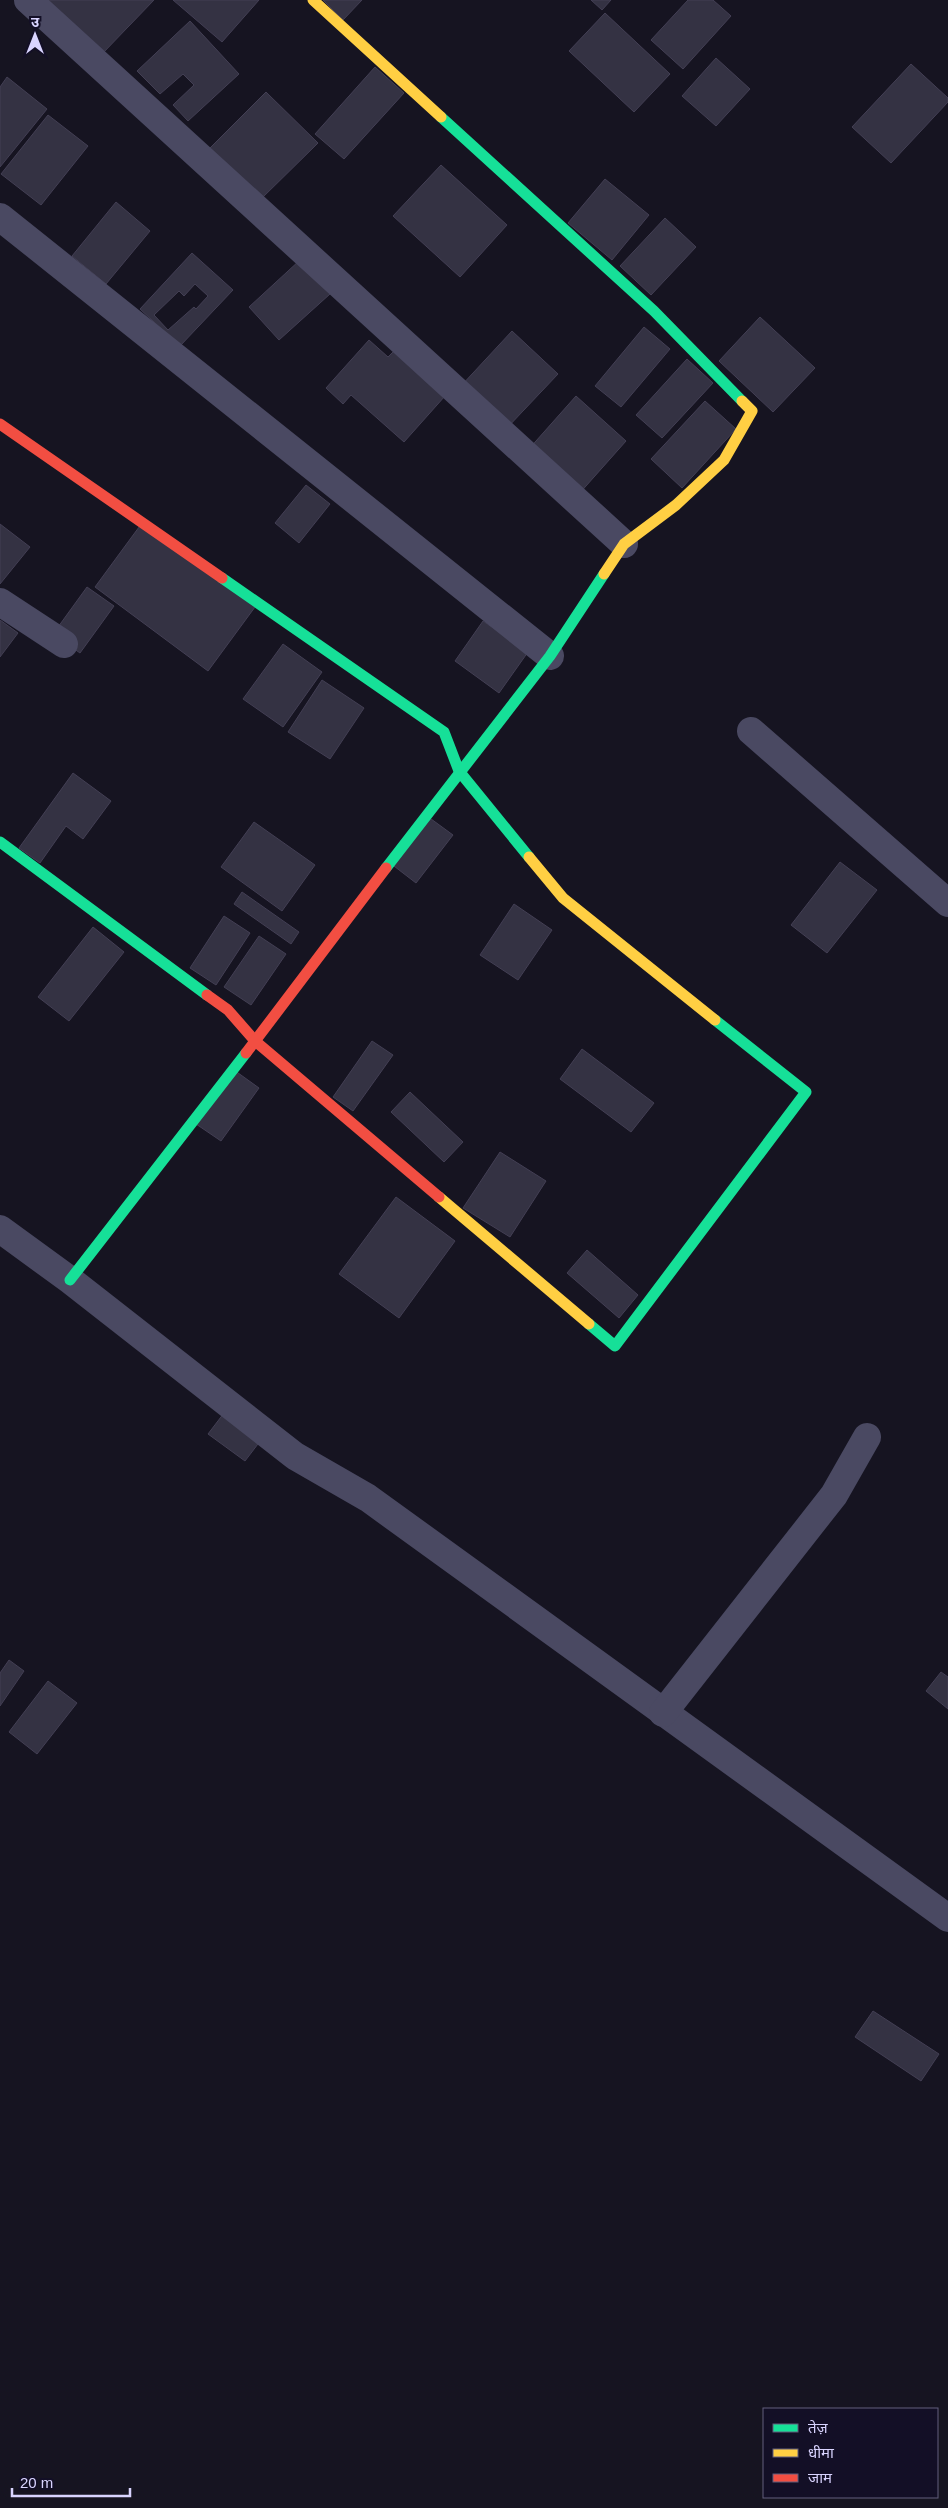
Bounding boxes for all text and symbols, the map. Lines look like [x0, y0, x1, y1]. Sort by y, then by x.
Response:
north arrow [10, 10, 60, 60]
text: उ [31, 14, 40, 30]
legend [763, 2408, 938, 2498]
text: तेज़ [808, 2419, 829, 2436]
text: धीमा [808, 2444, 835, 2461]
scale bar [12, 2466, 130, 2498]
text: जाम [808, 2469, 833, 2486]
text: 20 m [20, 2474, 53, 2491]

